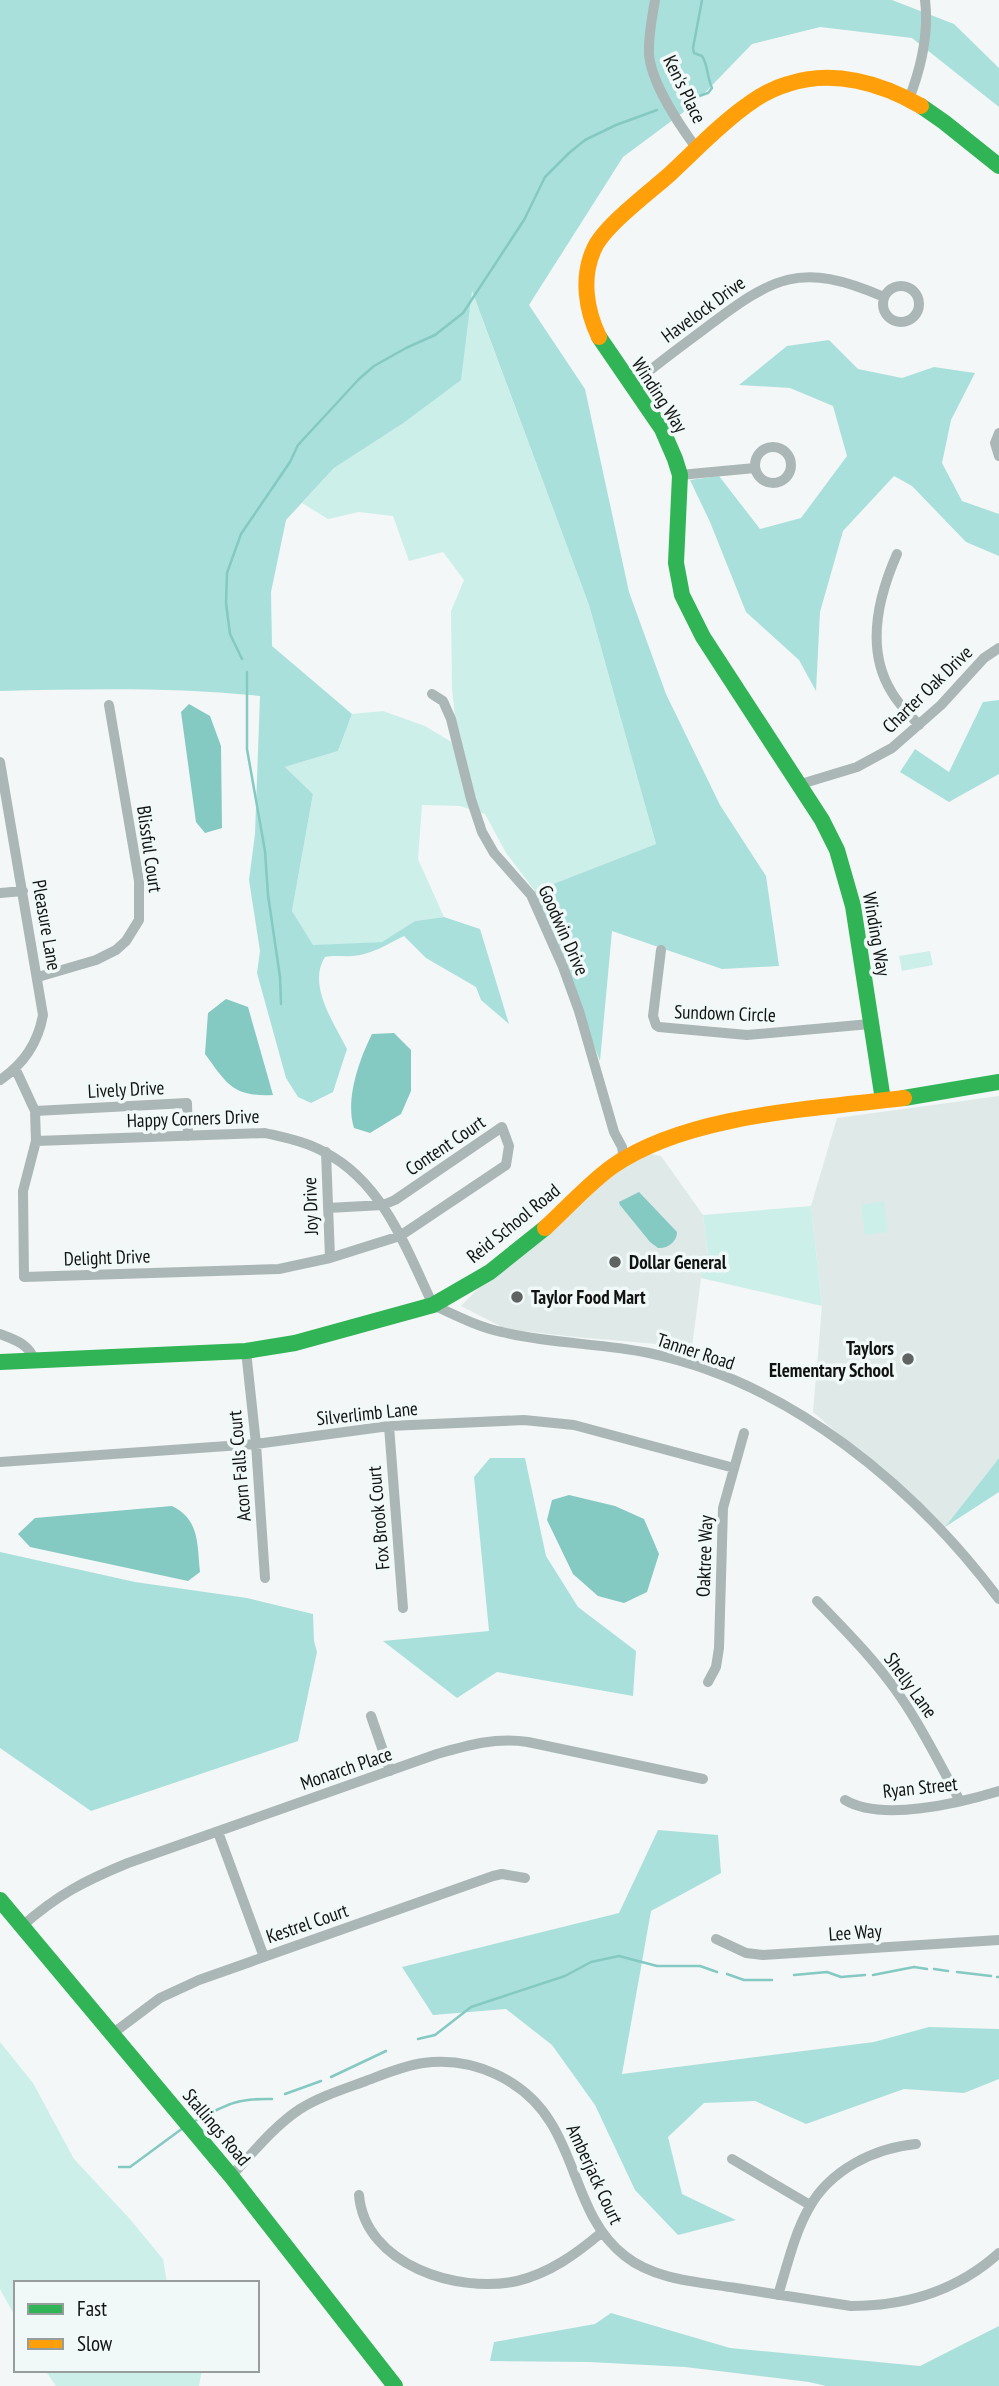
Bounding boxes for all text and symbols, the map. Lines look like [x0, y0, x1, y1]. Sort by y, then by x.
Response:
street label: Ken's Place [658, 51, 712, 127]
street label: Havelock Drive [656, 270, 750, 347]
street label: Winding Way [627, 353, 694, 438]
street label: Charter Oak Drive [877, 640, 977, 738]
street label: Blissful Court [132, 804, 168, 895]
street label: Pleasure Lane [27, 878, 67, 972]
street label: Goodwin Drive [533, 881, 595, 979]
street label: Winding Way [858, 890, 896, 979]
street label: Sundown Circle [674, 999, 776, 1027]
street label: Lively Drive [87, 1075, 165, 1103]
street label: Happy Corners Drive [126, 1104, 260, 1132]
street label: Content Court [401, 1109, 490, 1180]
street label: Joy Drive [297, 1177, 323, 1236]
street label: Reid School Road [461, 1178, 565, 1268]
street label: Delight Drive [63, 1243, 151, 1271]
place label: Dollar General [629, 1250, 727, 1274]
marker: Dollar General [607, 1254, 623, 1270]
place label: Taylor Food Mart [531, 1285, 646, 1309]
marker: Taylor Food Mart [509, 1289, 525, 1305]
street label: Tanner Road [654, 1327, 738, 1375]
place label: Taylors Elementary School [769, 1336, 894, 1382]
marker: Taylors Elementary School [900, 1351, 916, 1367]
street label: Silverlimb Lane [315, 1396, 419, 1430]
street label: Acorn Falls Court [222, 1409, 256, 1522]
street label: Fox Brook Court [361, 1464, 394, 1571]
street label: Oaktree Way [691, 1514, 717, 1597]
street label: Shelly Lane [879, 1648, 943, 1723]
street label: Monarch Place [297, 1741, 395, 1795]
street label: Ryan Street [881, 1771, 959, 1803]
street label: Kestrel Court [263, 1898, 352, 1948]
street label: Lee Way [828, 1918, 883, 1946]
street label: Stallings Road [178, 2084, 256, 2170]
street label: Amberjack Court [561, 2120, 629, 2229]
legend [14, 2281, 259, 2372]
text: Fast [77, 2295, 107, 2322]
text: Slow [77, 2330, 113, 2357]

